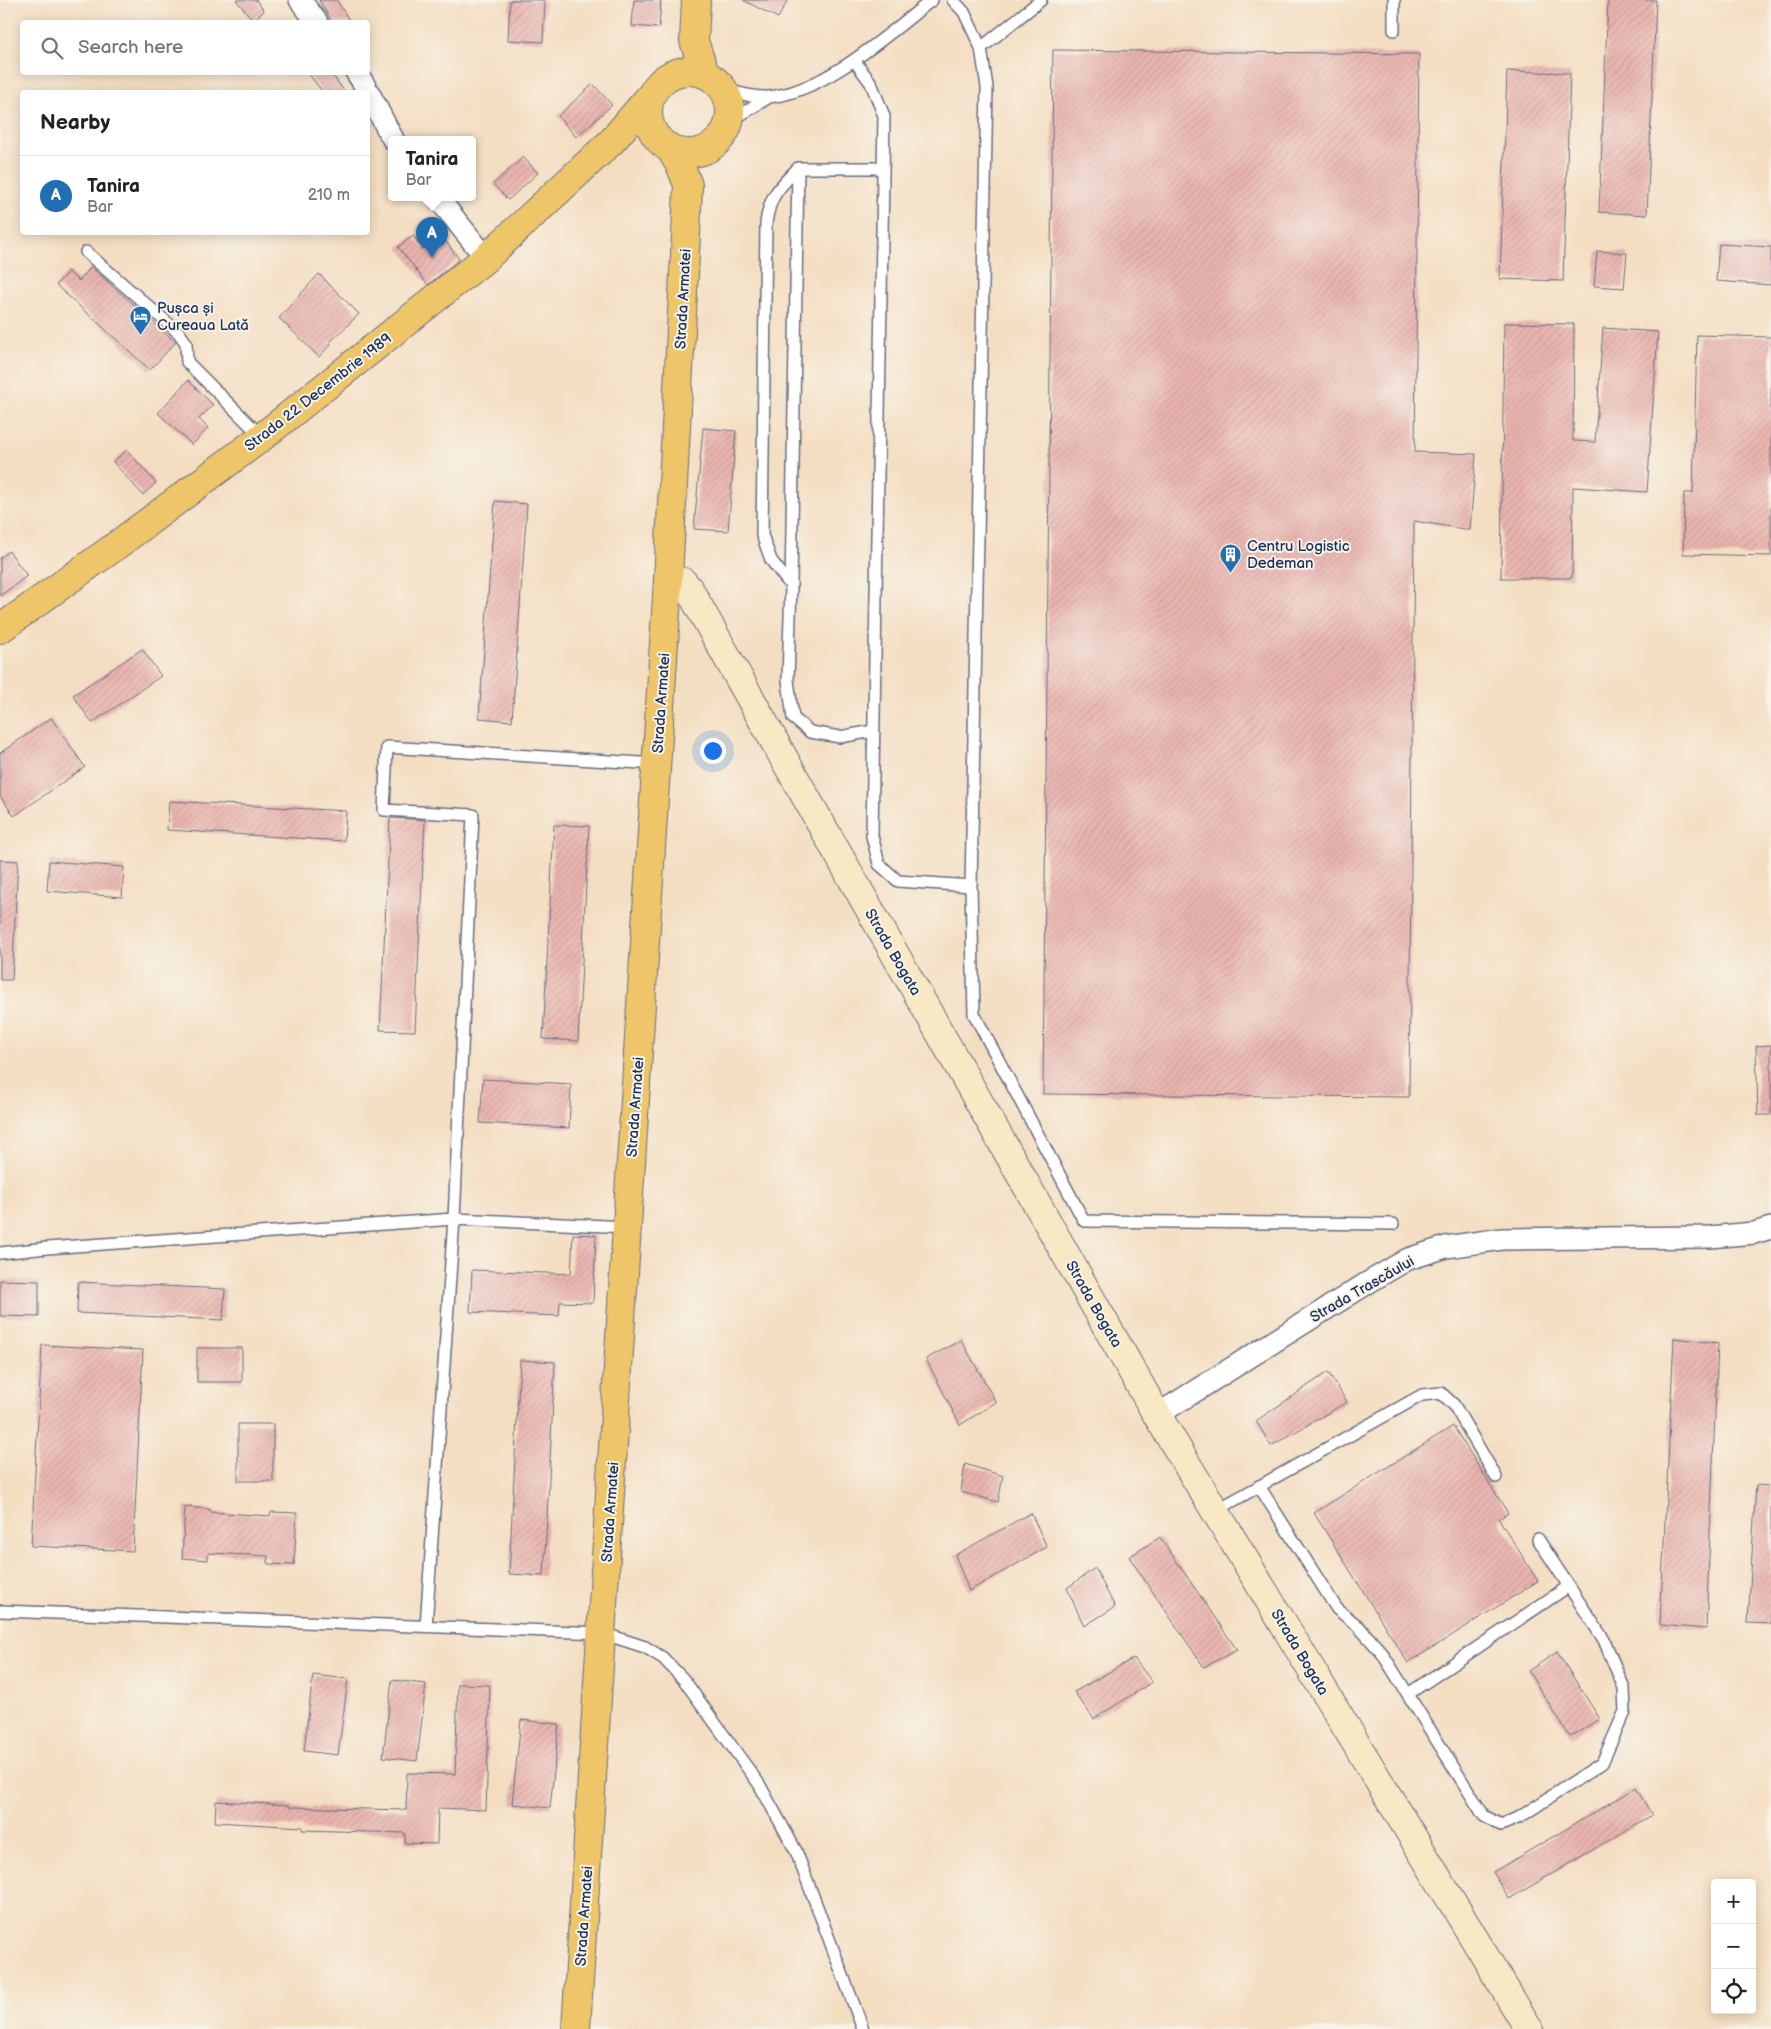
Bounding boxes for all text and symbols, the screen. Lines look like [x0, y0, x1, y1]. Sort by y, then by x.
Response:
search box [20, 20, 370, 75]
icon: search [38, 34, 66, 62]
text: Search here [78, 36, 183, 59]
text: Nearby [40, 110, 110, 135]
popup [388, 136, 476, 201]
text: Tanira [406, 148, 458, 171]
text: Bar [406, 171, 431, 190]
text: Tanira [87, 175, 140, 198]
text: A [51, 186, 61, 205]
text: 210 m [308, 186, 350, 205]
text: Bar [87, 198, 113, 217]
pin: A [416, 217, 448, 258]
street label: Strada Armatei [671, 248, 696, 350]
place label: Pușca și Cureaua Lată [157, 299, 249, 335]
hotel icon: Pușca și Cureaua Lată [129, 305, 153, 336]
street label: Strada 22 Decembrie 1989 [241, 329, 396, 456]
place label: Centru Logistic Dedeman [1247, 537, 1350, 573]
building icon: Centru Logistic Dedeman [1219, 543, 1243, 574]
street label: Strada Armatei [649, 652, 674, 754]
your location [700, 738, 726, 764]
street label: Strada Bogata [860, 905, 925, 999]
street label: Strada Armatei [623, 1056, 648, 1158]
street label: Strada Trascăului [1307, 1252, 1418, 1327]
street label: Strada Bogata [1061, 1257, 1126, 1351]
street label: Strada Armatei [598, 1461, 623, 1563]
street label: Strada Bogata [1266, 1606, 1333, 1699]
street label: Strada Armatei [572, 1865, 597, 1967]
map controls [1711, 1879, 1756, 2014]
button: + [1711, 1879, 1756, 1924]
button: − [1711, 1924, 1756, 1969]
button: locate [1711, 1969, 1756, 2014]

